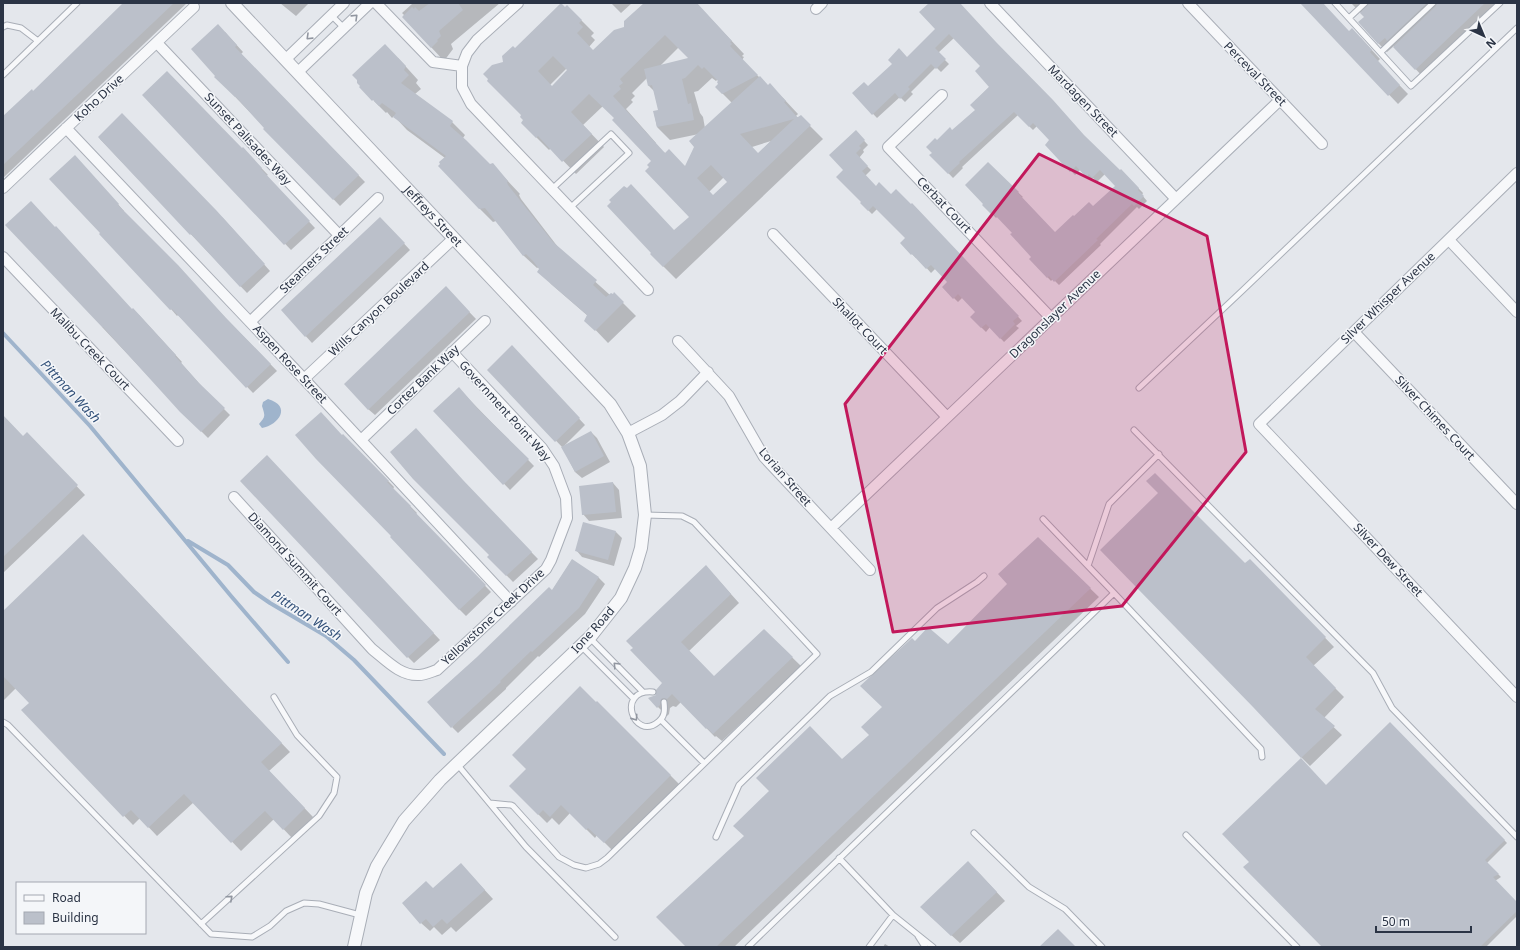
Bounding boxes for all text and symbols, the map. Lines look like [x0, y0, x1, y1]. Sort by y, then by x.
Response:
one-way arrow [350, 14, 358, 22]
north arrow [1464, 16, 1504, 56]
one-way arrow [306, 32, 314, 40]
text: N [1483, 35, 1500, 52]
street label: Perceval Street [1220, 38, 1291, 110]
street label: Mardagen Street [1044, 61, 1123, 141]
street label: Koho Drive [70, 70, 127, 125]
street label: Sunset Palisades Way [201, 89, 296, 189]
street label: Cerbat Court [913, 173, 976, 237]
street label: Jeffreys Street [400, 181, 467, 251]
street label: Steamers Street [275, 222, 352, 297]
street label: Silver Whisper Avenue [1337, 248, 1439, 347]
street label: Wills Canyon Boulevard [325, 257, 433, 360]
street label: Dragonslayer Avenue [1005, 265, 1104, 362]
street label: Shallot Court [829, 293, 892, 358]
street label: Malibu Creek Court [47, 304, 135, 394]
street label: Aspen Rose Street [249, 321, 332, 407]
street label: Cortez Bank Way [383, 340, 463, 419]
water label: Pittman Wash [37, 355, 105, 427]
street label: Government Point Way [456, 357, 556, 465]
street label: Silver Chimes Court [1392, 372, 1480, 464]
street label: Lorian Street [755, 444, 816, 510]
street label: Diamond Summit Court [244, 508, 347, 619]
street label: Silver Dew Street [1350, 519, 1427, 601]
street label: Yellowstone Creek Drive [437, 564, 548, 669]
water label: Pittman Wash [268, 586, 346, 644]
street label: Ione Road [567, 603, 618, 657]
one-way arrow [614, 662, 621, 670]
one-way arrow [630, 713, 637, 720]
legend [16, 882, 146, 934]
text: Road [52, 889, 81, 906]
one-way arrow [225, 895, 233, 903]
scale bar [1376, 908, 1471, 934]
text: Building [52, 909, 99, 926]
text: 50 m [1382, 913, 1410, 930]

